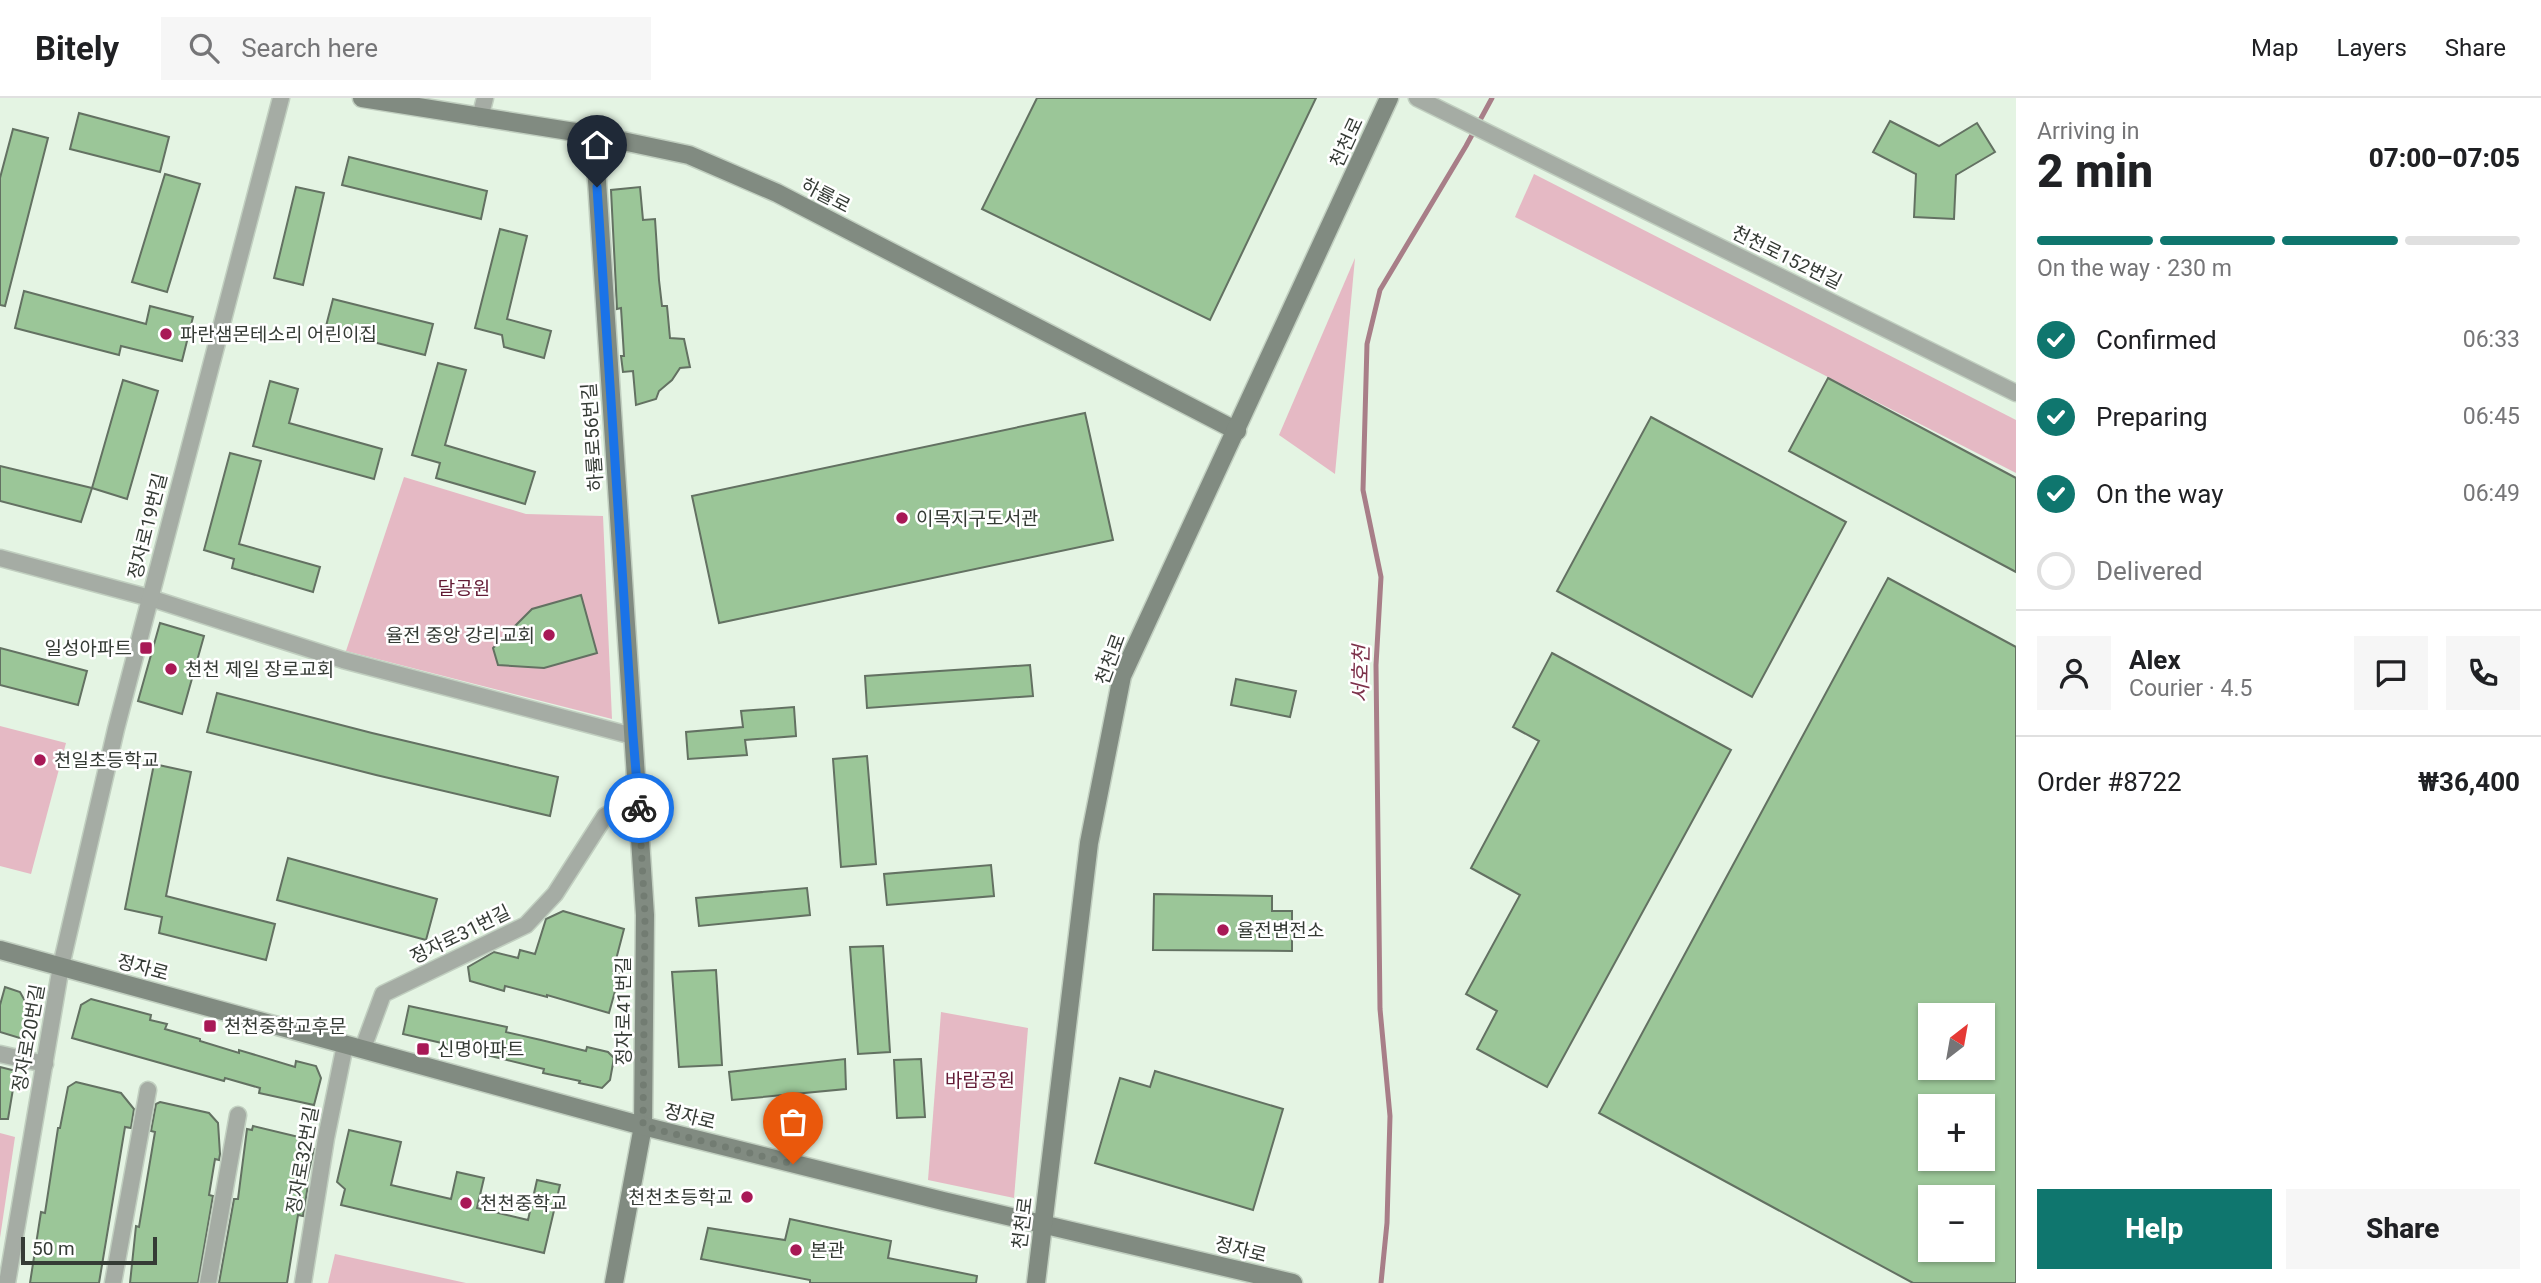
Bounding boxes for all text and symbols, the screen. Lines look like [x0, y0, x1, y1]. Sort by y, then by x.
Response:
search box [161, 17, 651, 80]
text: Bitely [35, 29, 119, 68]
icon: search [185, 29, 223, 67]
text: Search here [241, 33, 378, 63]
text: Map [2251, 34, 2299, 62]
text: Layers [2337, 34, 2407, 62]
text: Share [2445, 34, 2506, 62]
street label: 천천로 [1325, 114, 1368, 171]
pin [567, 115, 627, 187]
text: Arriving in [2037, 118, 2140, 145]
icon: home [578, 126, 616, 164]
text: 07:00–07:05 [2369, 143, 2520, 173]
text: 2 min [2037, 144, 2153, 198]
street label: 하률로 [797, 173, 854, 218]
street label: 천천로152번길 [1728, 221, 1845, 294]
text: On the way · 230 m [2037, 255, 2232, 282]
icon: check [2037, 321, 2075, 359]
place label: 파란샘몬테소리 어린이집 [180, 323, 377, 346]
text: Confirmed [2096, 325, 2217, 355]
marker: 파란샘몬테소리 어린이집 [158, 326, 174, 342]
text: 06:33 [2463, 326, 2520, 353]
street label: 하률로56번길 [577, 382, 608, 492]
icon: check [2037, 398, 2075, 436]
text: Preparing [2096, 402, 2208, 432]
text: 06:45 [2463, 403, 2520, 430]
street label: 정자로19번길 [123, 471, 172, 582]
icon: check [2037, 475, 2075, 513]
text: On the way [2096, 479, 2224, 509]
text: 06:49 [2463, 480, 2520, 507]
place label: 이목지구도서관 [916, 507, 1038, 530]
marker: 이목지구도서관 [894, 510, 910, 526]
text: Delivered [2096, 556, 2203, 586]
park label: 달공원 [438, 577, 490, 600]
place label: 율전 중앙 강리교회 [386, 624, 535, 647]
marker: 율전 중앙 강리교회 [541, 627, 557, 643]
street label: 천천로 [1091, 631, 1130, 688]
button: person [2037, 636, 2111, 710]
button: chat [2354, 636, 2428, 710]
button: phone [2446, 636, 2520, 710]
place label: 일성아파트 [45, 637, 132, 660]
marker: 일성아파트 [138, 640, 154, 656]
water label: 서호천 [1348, 642, 1374, 703]
text: Alex [2129, 645, 2181, 675]
place label: 천천 제일 장로교회 [185, 658, 334, 681]
marker: 천천 제일 장로교회 [163, 661, 179, 677]
text: Courier · 4.5 [2129, 675, 2252, 702]
place label: 천일초등학교 [54, 749, 159, 772]
marker: 천일초등학교 [32, 752, 48, 768]
text: Order #8722 [2037, 767, 2182, 797]
text: ₩36,400 [2418, 767, 2520, 797]
courier [604, 773, 674, 843]
icon: bike [620, 789, 658, 827]
street label: 정자로31번길 [406, 900, 514, 969]
place label: 율전변전소 [1237, 919, 1324, 942]
marker: 율전변전소 [1215, 922, 1231, 938]
street label: 정자로 [115, 950, 171, 985]
street label: 정자로41번길 [612, 957, 635, 1065]
street label: 정자로20번길 [8, 983, 49, 1094]
north arrow [1918, 1003, 1995, 1080]
map controls [1918, 1003, 1995, 1262]
place label: 천천중학교후문 [224, 1015, 346, 1038]
marker: 천천중학교후문 [202, 1018, 218, 1034]
place label: 신명아파트 [437, 1038, 524, 1061]
marker: 신명아파트 [415, 1041, 431, 1057]
park label: 바람공원 [945, 1069, 1015, 1092]
pin [763, 1092, 823, 1164]
button: + [1918, 1094, 1995, 1171]
street label: 정자로 [662, 1099, 718, 1134]
icon: bag [774, 1103, 812, 1141]
street label: 정자로32번길 [282, 1105, 323, 1216]
button: − [1918, 1185, 1995, 1262]
place label: 천천초등학교 [628, 1186, 733, 1209]
marker: 천천초등학교 [739, 1189, 755, 1205]
button: Help [2037, 1189, 2272, 1269]
button: Share [2286, 1189, 2520, 1269]
place label: 천천중학교 [480, 1192, 567, 1215]
marker: 천천중학교 [458, 1195, 474, 1211]
street label: 천천로 [1008, 1196, 1037, 1250]
street label: 정자로 [1213, 1232, 1269, 1267]
scale bar [21, 1234, 158, 1266]
text: 50 m [32, 1237, 75, 1260]
place label: 본관 [810, 1239, 845, 1262]
marker: 본관 [788, 1242, 804, 1258]

